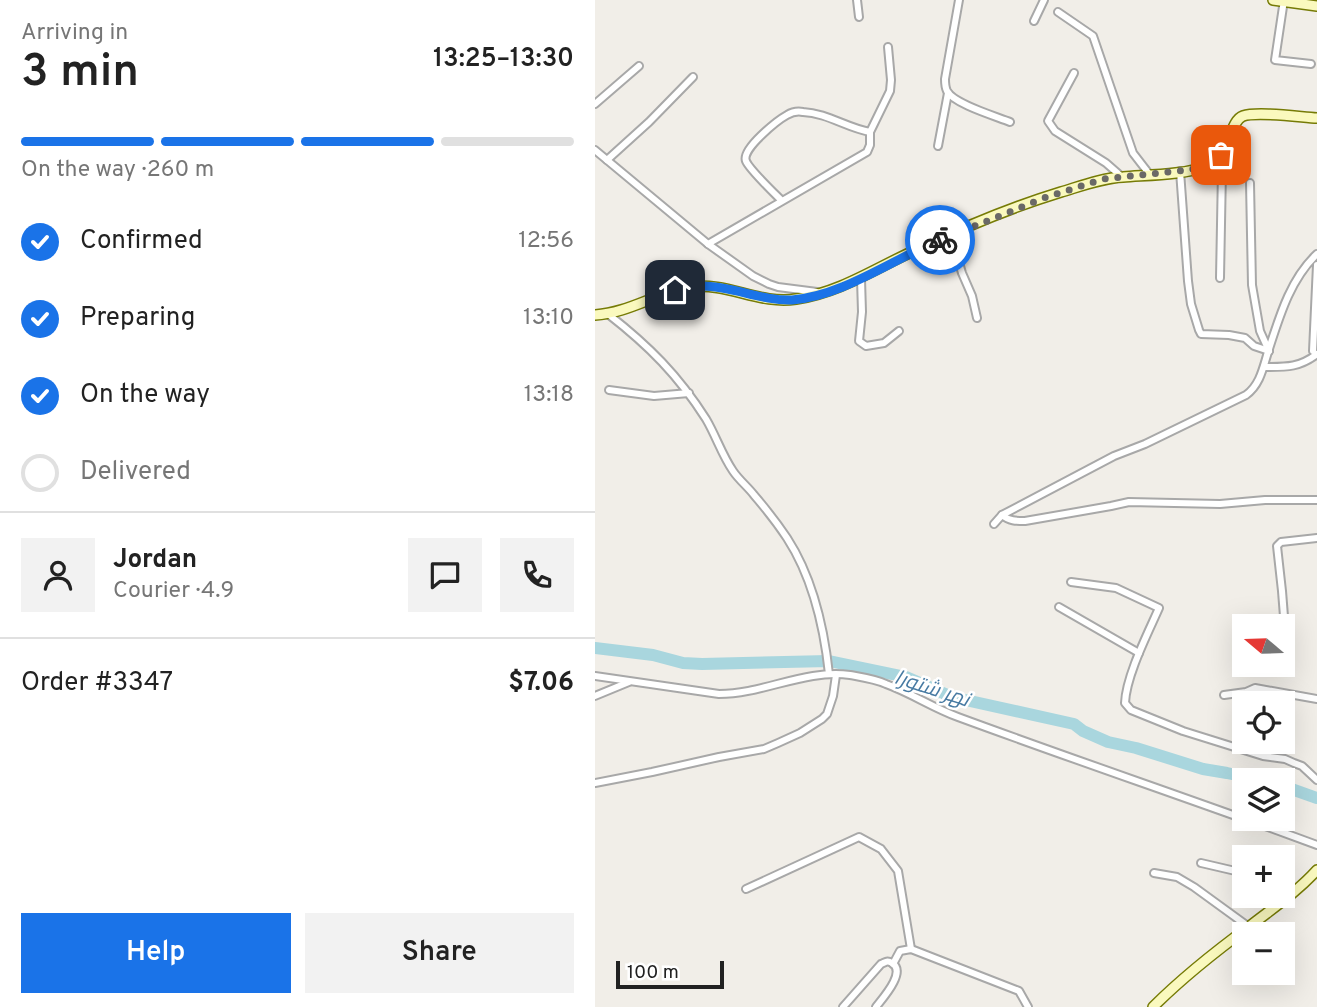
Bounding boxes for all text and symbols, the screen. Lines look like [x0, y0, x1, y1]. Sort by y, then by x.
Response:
text: Arriving in [21, 19, 128, 48]
text: 13:25–13:30 [433, 43, 574, 76]
text: 3 min [21, 44, 139, 103]
pin [1191, 125, 1251, 185]
icon: bag [1202, 136, 1240, 174]
text: On the way · 260 m [21, 156, 214, 185]
courier [905, 205, 975, 275]
icon: bike [921, 221, 959, 259]
icon: check [21, 223, 59, 261]
text: Confirmed [80, 225, 203, 258]
text: 12:56 [518, 227, 574, 256]
pin [645, 260, 705, 320]
icon: home [656, 271, 694, 309]
icon: check [21, 300, 59, 338]
text: Preparing [80, 302, 195, 335]
text: 13:10 [523, 304, 574, 333]
icon: check [21, 377, 59, 415]
text: On the way [80, 379, 210, 412]
text: 13:18 [524, 381, 574, 410]
text: Delivered [80, 456, 191, 489]
button: person [21, 538, 95, 612]
button: chat [408, 538, 482, 612]
button: phone [500, 538, 574, 612]
text: Jordan [113, 544, 197, 577]
text: Courier · 4.9 [113, 577, 234, 606]
north arrow [1232, 614, 1295, 677]
map controls [1232, 614, 1295, 985]
water label: نهر شتورا [891, 665, 975, 715]
text: Order #3347 [21, 667, 173, 700]
text: $7.06 [508, 667, 574, 700]
button: locate [1232, 691, 1295, 754]
button: layers [1232, 768, 1295, 831]
button: + [1232, 845, 1295, 908]
button: Help [21, 913, 291, 993]
button: Share [305, 913, 574, 993]
button: − [1232, 922, 1295, 985]
scale bar [616, 958, 725, 990]
text: 100 m [627, 961, 679, 985]

